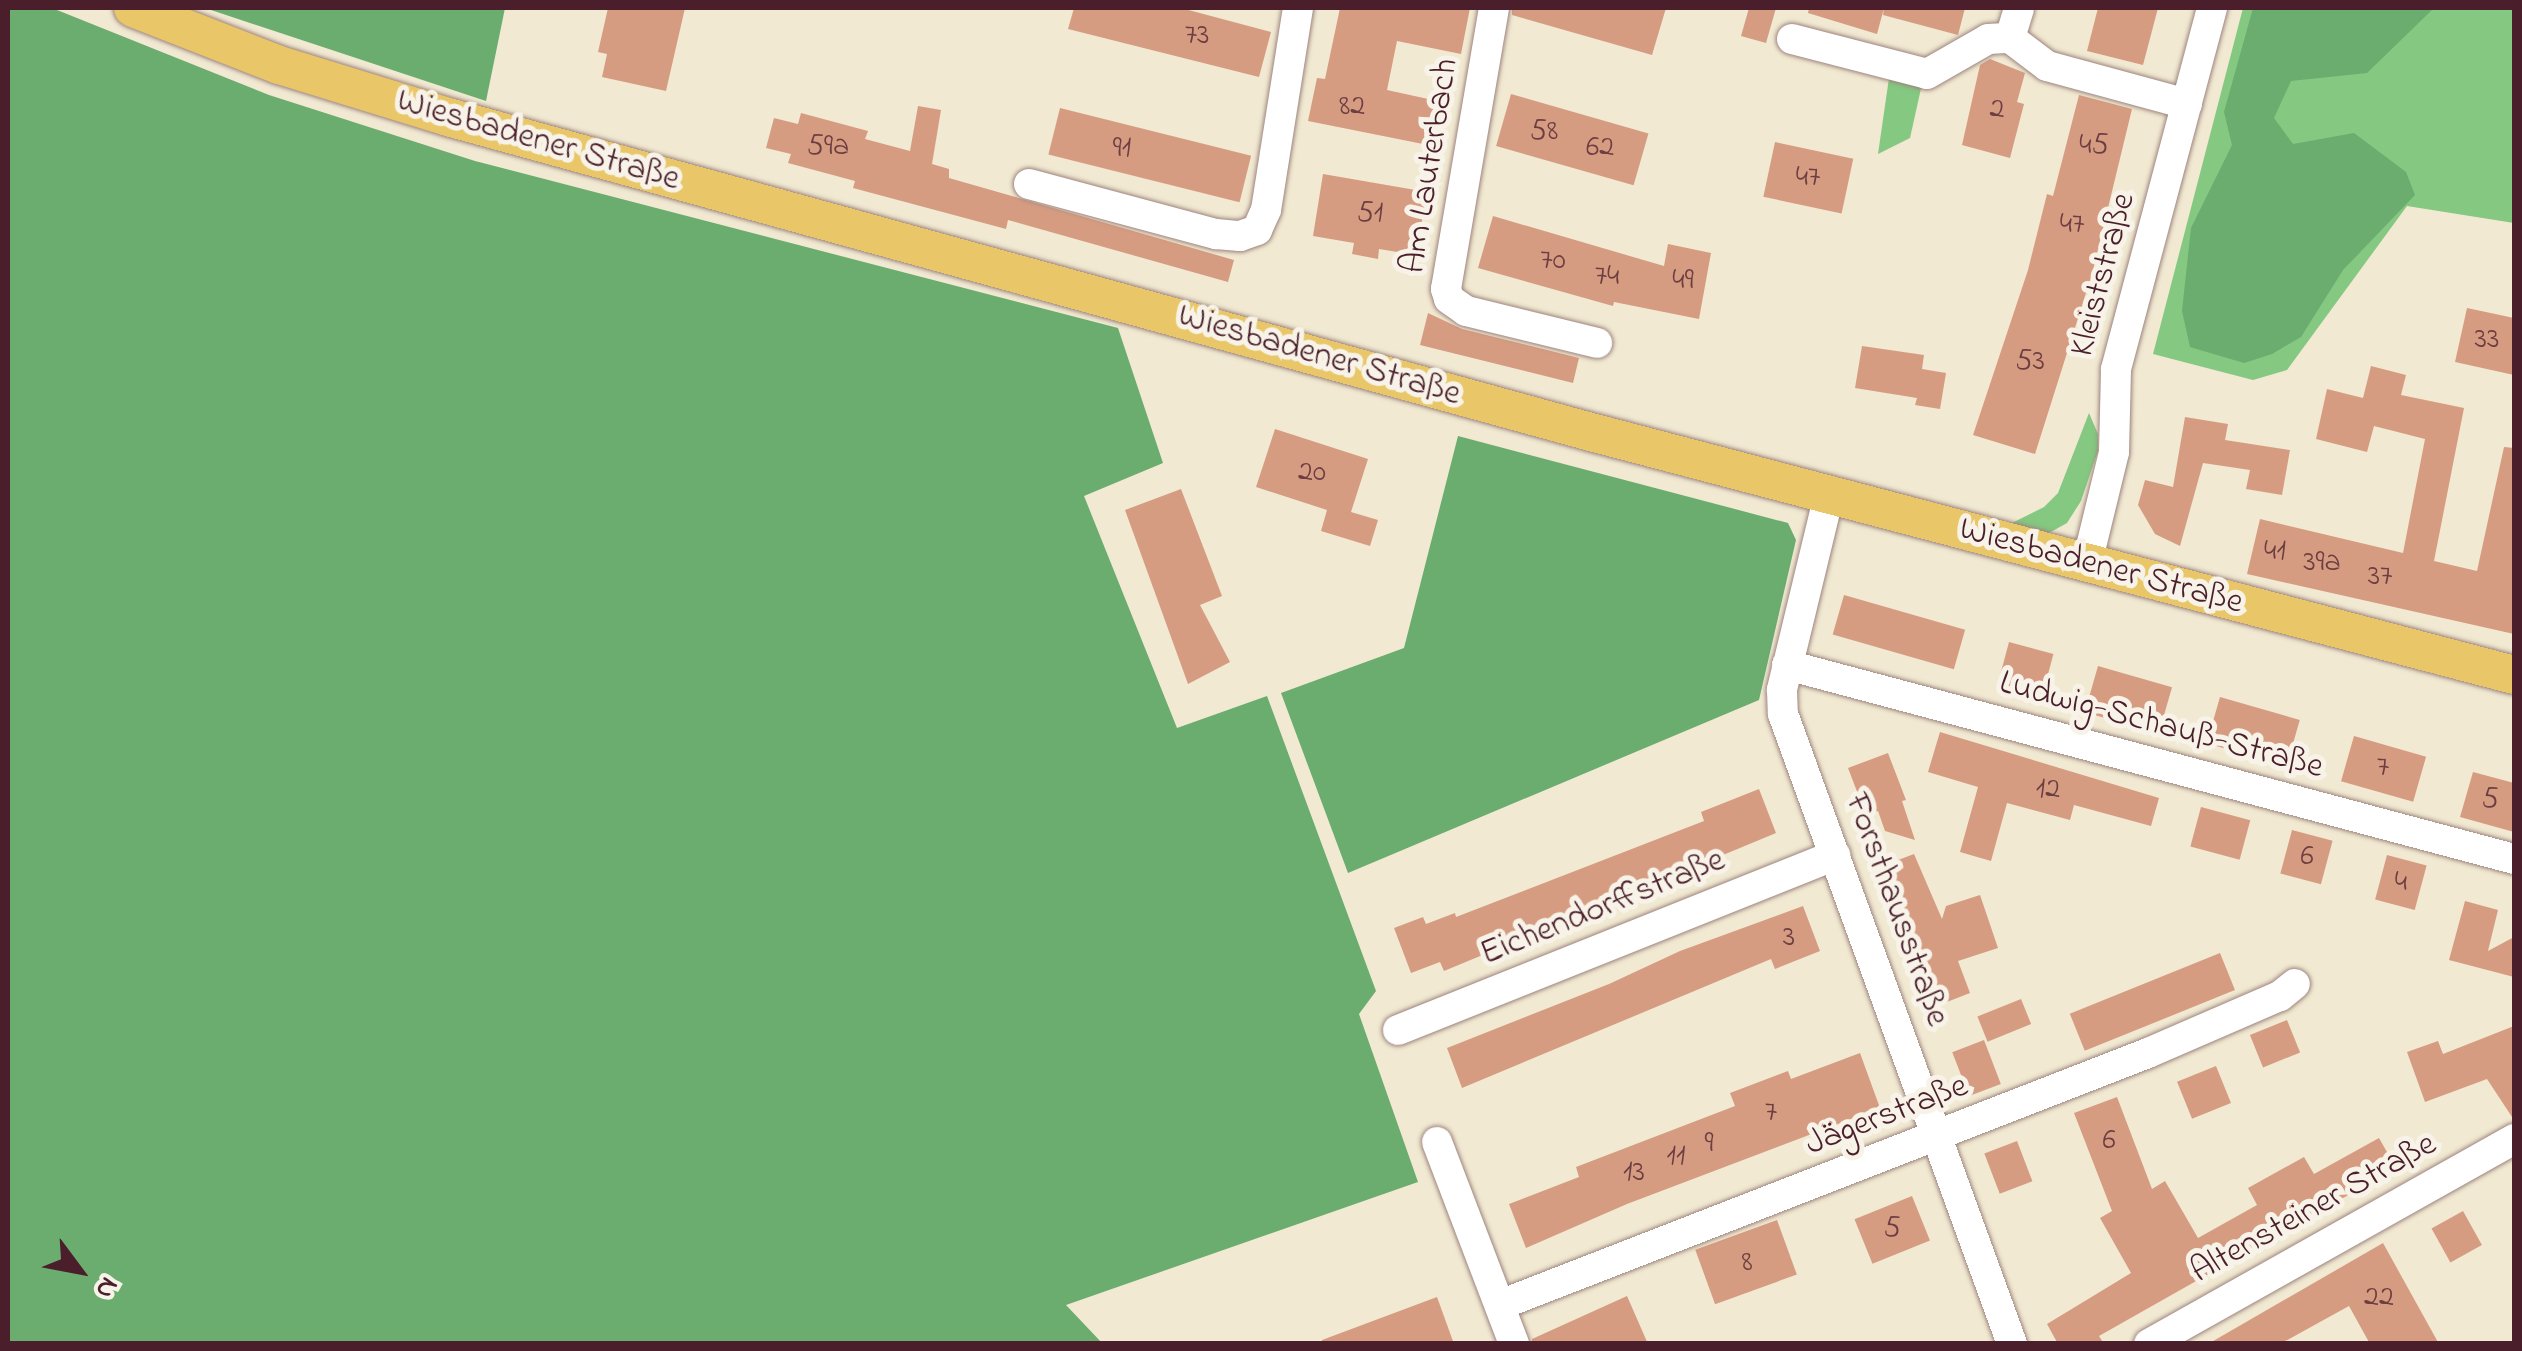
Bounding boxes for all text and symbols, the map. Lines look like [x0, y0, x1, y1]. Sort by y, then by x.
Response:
house number: 73 [1185, 18, 1209, 54]
street label: Am Lauterbach [1393, 56, 1469, 276]
street label: Wiesbadener Straße [392, 81, 684, 201]
house number: 82 [1339, 89, 1365, 125]
house number: 2 [1990, 92, 2004, 128]
house number: 58 [1530, 114, 1558, 150]
house number: 45 [2079, 128, 2109, 164]
house number: 59a [807, 129, 849, 165]
house number: 62 [1586, 130, 1614, 166]
house number: 91 [1113, 131, 1131, 167]
house number: 47 [1796, 160, 1820, 196]
street label: Kleiststraße [2062, 189, 2146, 361]
house number: 51 [1357, 196, 1383, 232]
house number: 47 [2060, 207, 2084, 243]
house number: 70 [1540, 243, 1566, 279]
house number: 74 [1595, 259, 1619, 295]
house number: 49 [1672, 263, 1694, 299]
street label: Wiesbadener Straße [1173, 296, 1465, 416]
house number: 33 [2475, 322, 2499, 358]
house number: 53 [2015, 344, 2045, 380]
house number: 20 [1298, 455, 1326, 491]
street label: Wiesbadener Straße [1955, 509, 2247, 625]
house number: 41 [2264, 534, 2286, 570]
house number: 39a [2303, 545, 2341, 581]
house number: 37 [2368, 559, 2392, 595]
street label: Ludwig-Schauß-Straße [1994, 663, 2328, 789]
house number: 7 [2377, 750, 2389, 786]
house number: 12 [2036, 772, 2060, 808]
house number: 5 [2481, 782, 2499, 818]
street label: Forsthausstraße [1834, 788, 1958, 1032]
house number: 6 [2300, 839, 2314, 875]
street label: Eichendorffstraße [1475, 840, 1731, 976]
house number: 4 [2395, 865, 2407, 901]
house number: 3 [1783, 920, 1795, 956]
street label: Jägerstraße [1800, 1066, 1974, 1166]
house number: 7 [1765, 1095, 1777, 1131]
house number: 6 [2102, 1123, 2116, 1159]
street label: Altensteiner Straße [2184, 1124, 2444, 1294]
house number: 9 [1704, 1126, 1714, 1162]
house number: 11 [1666, 1139, 1686, 1175]
house number: 13 [1623, 1155, 1645, 1191]
house number: 5 [1883, 1211, 1901, 1247]
north arrow [30, 1221, 130, 1321]
house number: 8 [1741, 1245, 1753, 1281]
text: N [83, 1268, 128, 1306]
house number: 22 [2364, 1280, 2394, 1316]

